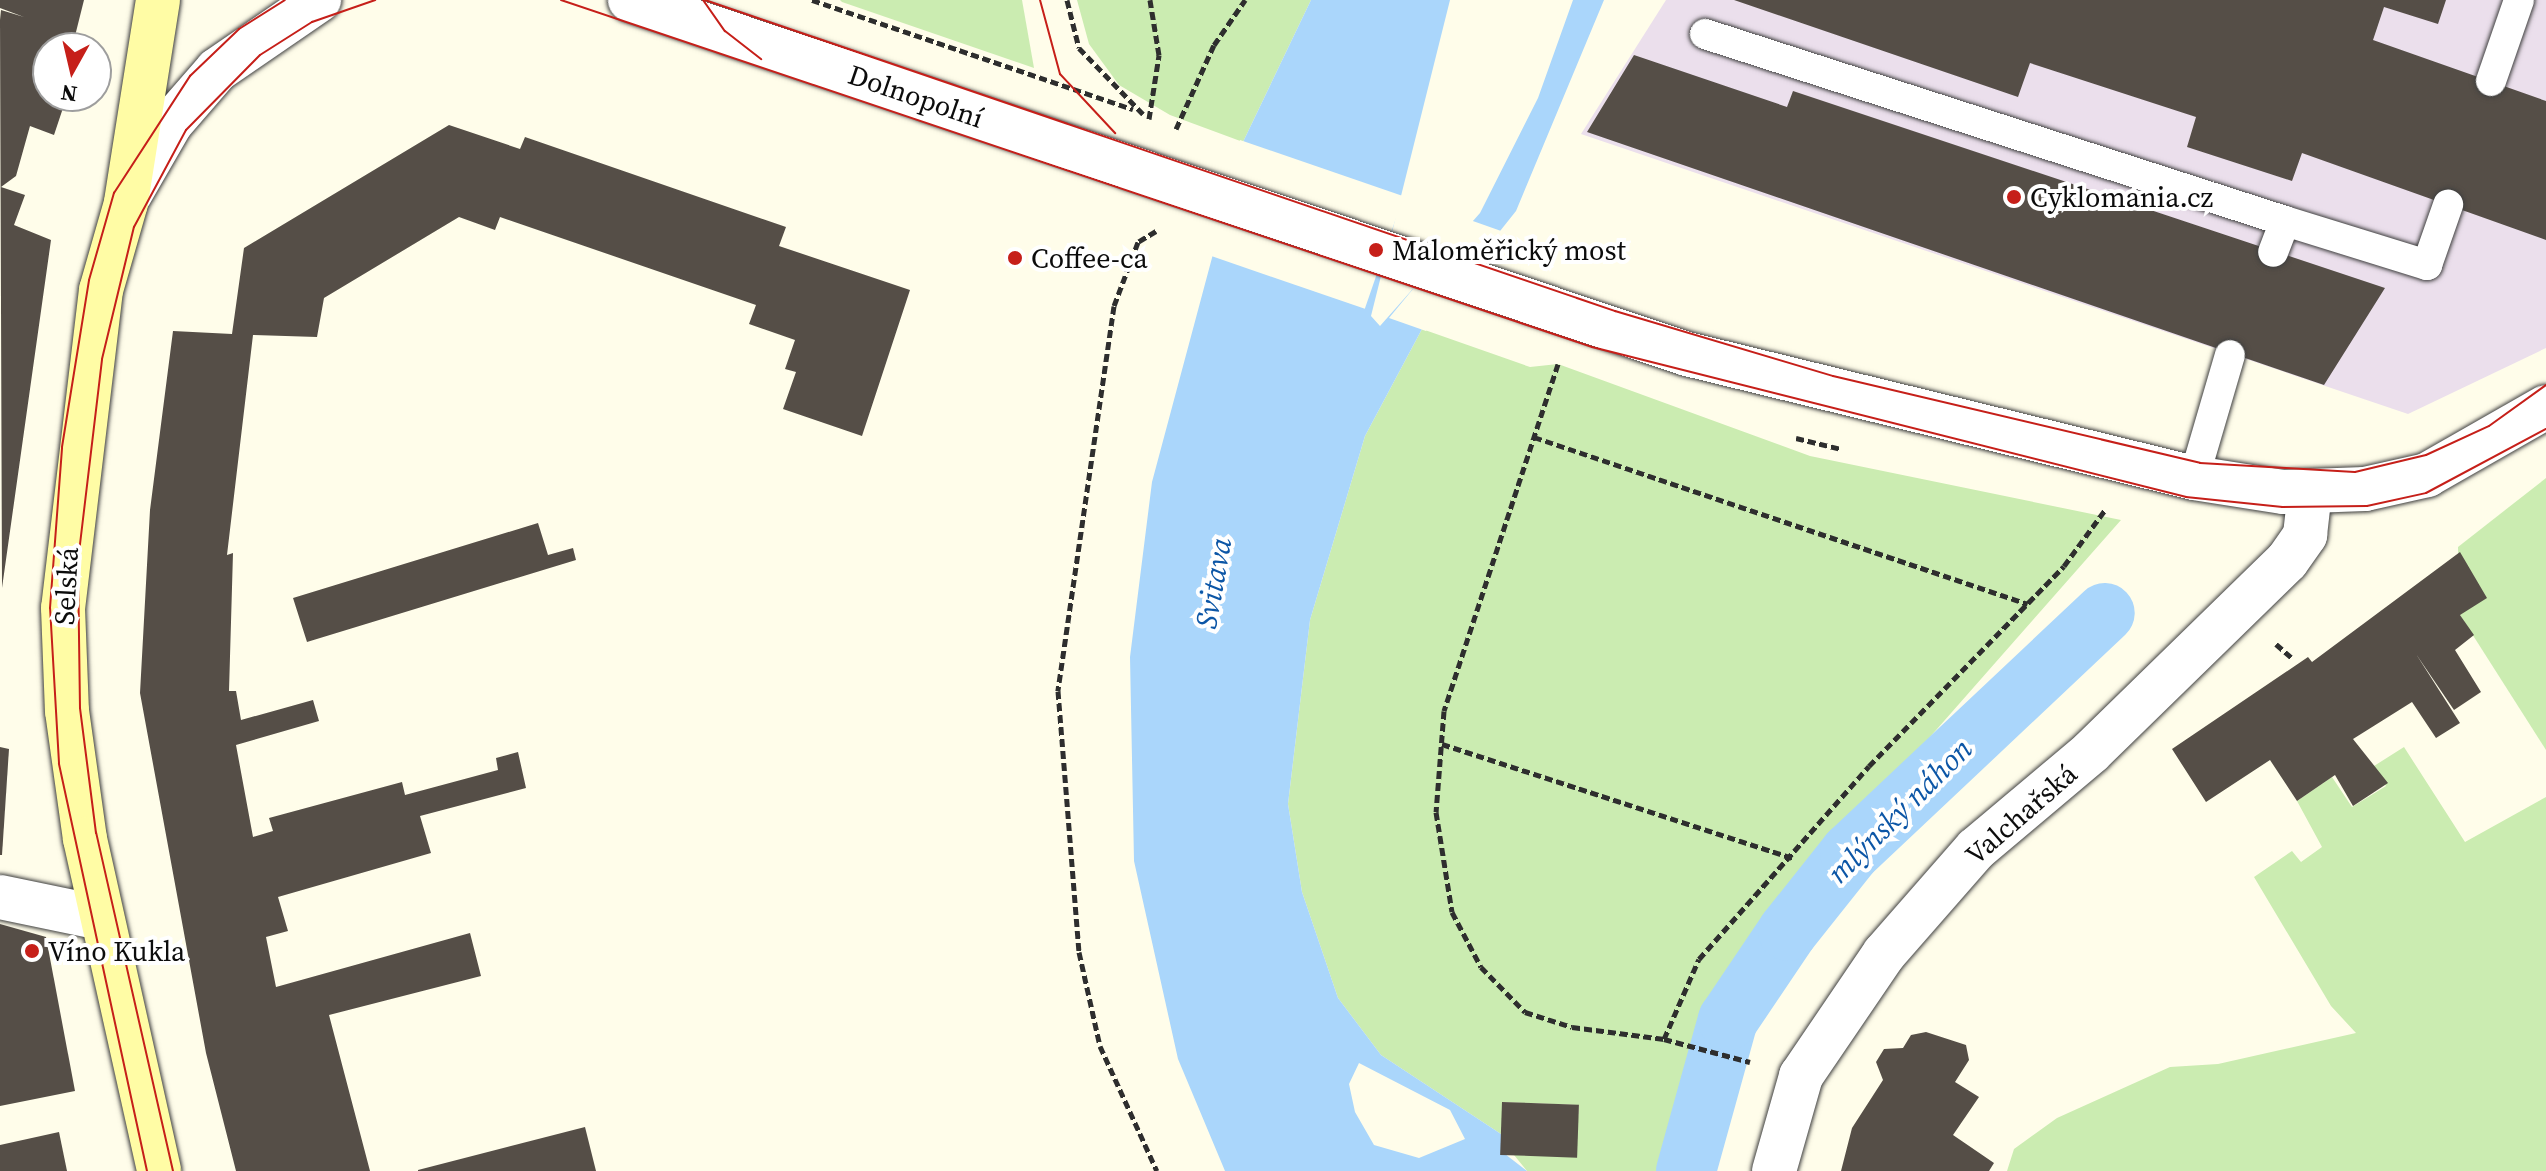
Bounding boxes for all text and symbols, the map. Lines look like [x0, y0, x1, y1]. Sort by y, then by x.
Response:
north arrow [32, 32, 112, 112]
street label: Dolnopolní [844, 57, 988, 135]
text: N [59, 78, 79, 110]
place label: Cyklomania.cz [2030, 180, 2213, 214]
marker: Cyklomania.cz [2005, 188, 2023, 206]
place label: Maloměřický most [1392, 233, 1626, 267]
place label: Coffee-ca [1031, 241, 1148, 275]
marker: Maloměřický most [1367, 241, 1385, 259]
marker: Coffee-ca [1006, 249, 1024, 267]
water label: Svitava [1188, 535, 1240, 631]
street label: Selská [47, 546, 85, 626]
water label: mlýnský náhon [1820, 731, 1980, 891]
street label: Valchařská [1958, 757, 2084, 871]
place label: Víno Kukla [48, 934, 185, 968]
marker: Víno Kukla [23, 942, 41, 960]

